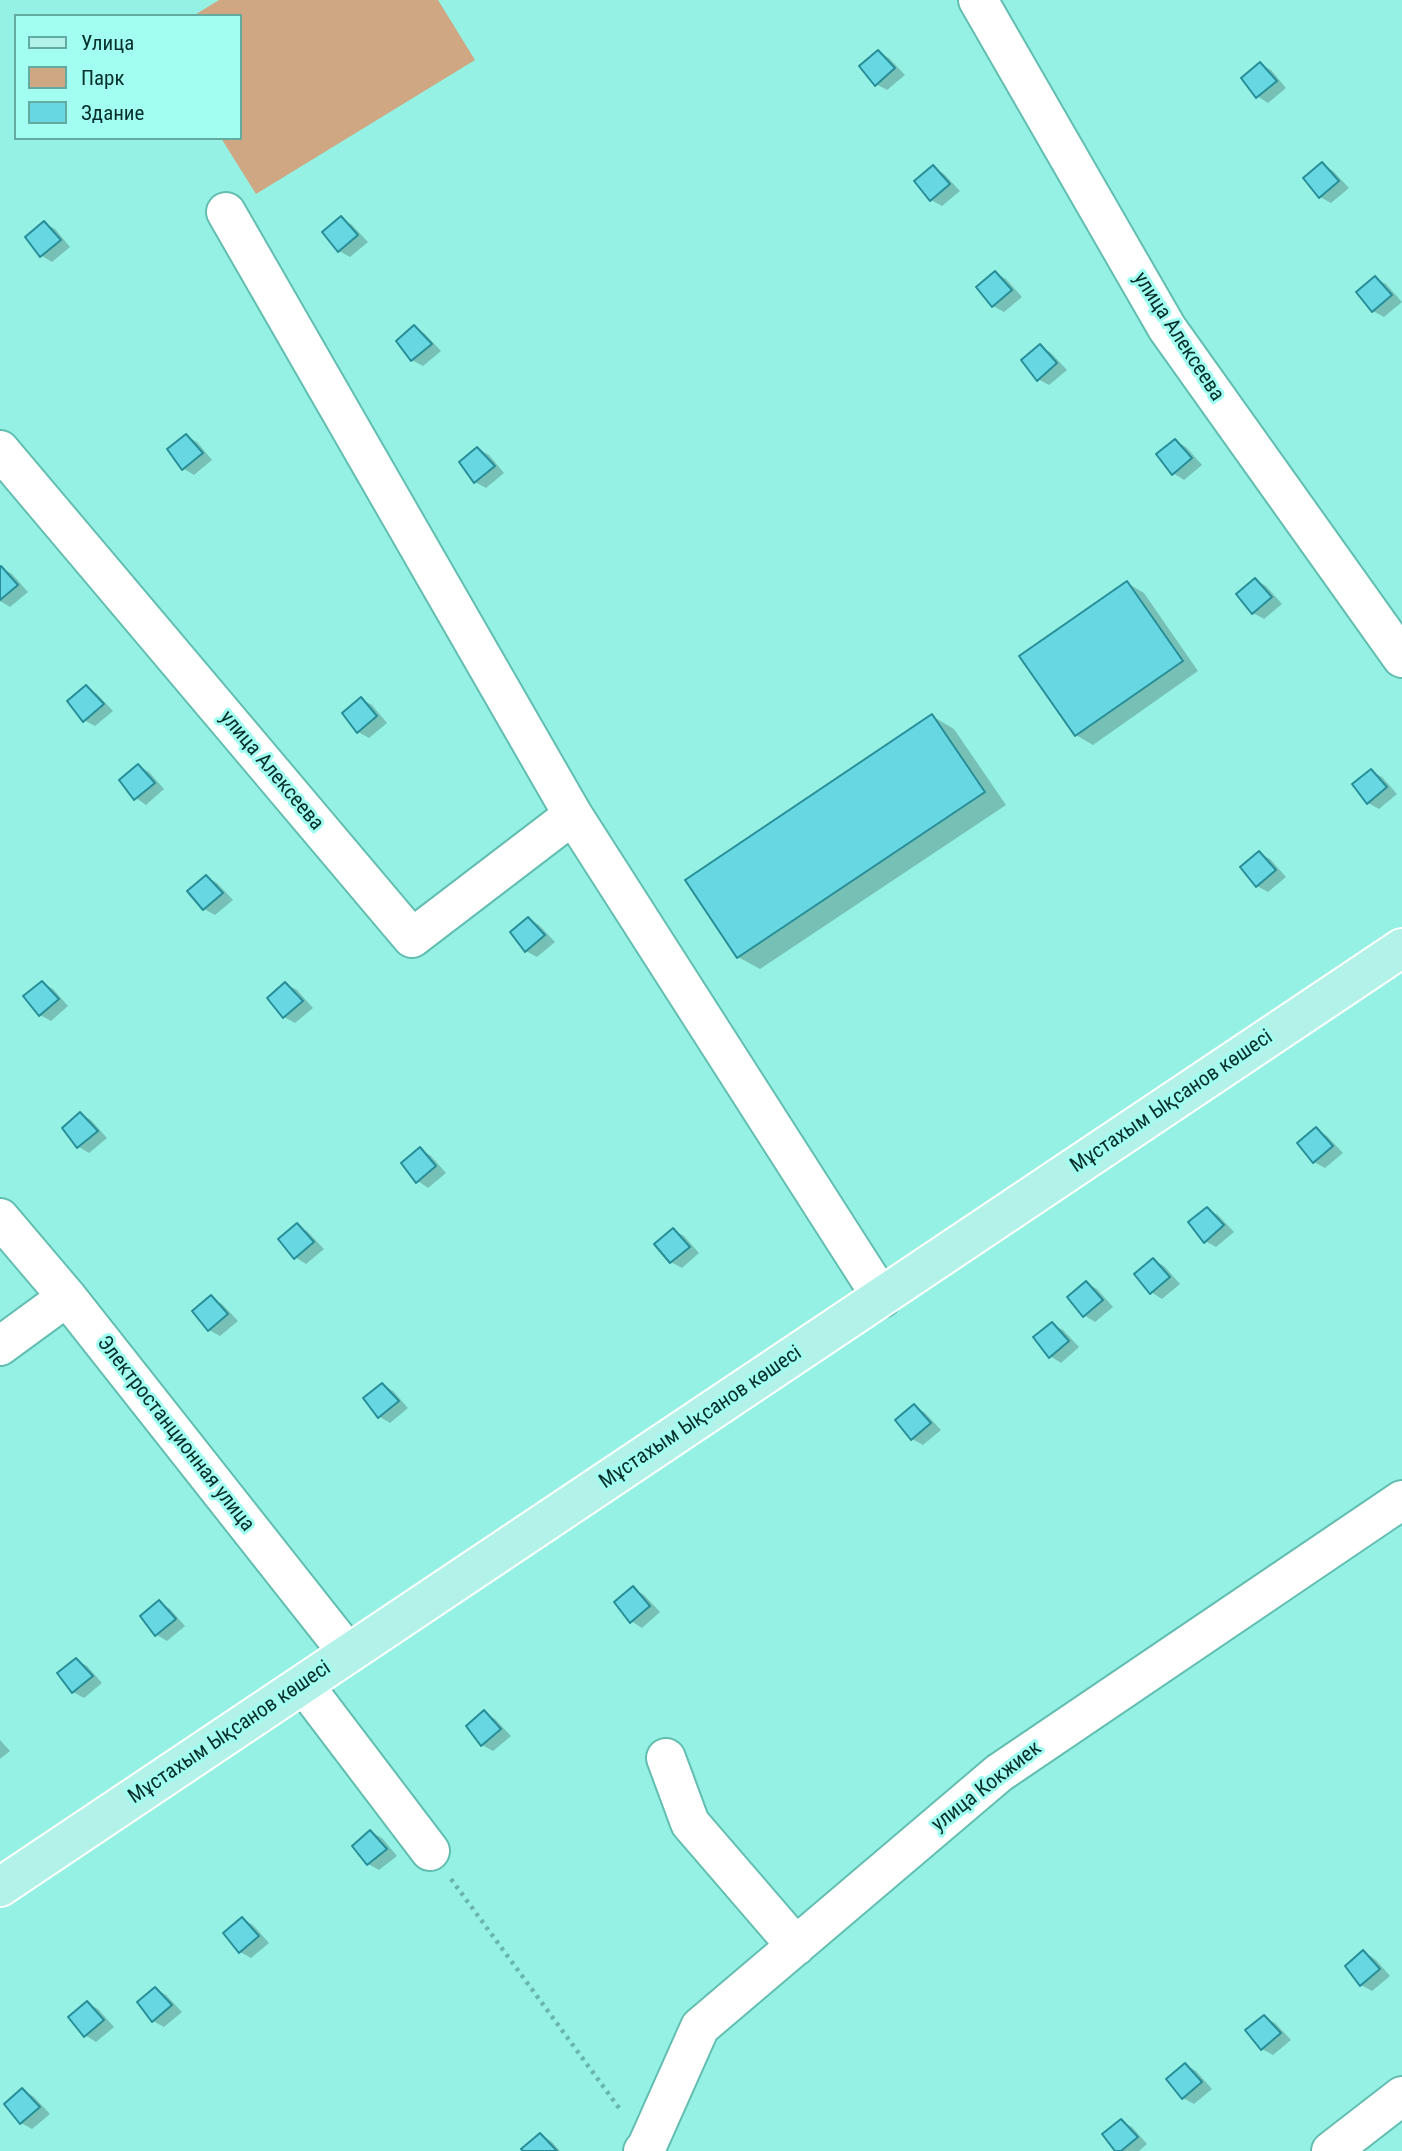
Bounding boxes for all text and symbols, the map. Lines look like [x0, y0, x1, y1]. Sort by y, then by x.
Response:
legend [14, 14, 242, 140]
text: Улица [81, 31, 134, 55]
text: Парк [81, 66, 125, 90]
text: Здание [81, 101, 144, 125]
street label: улица Алексеева [1127, 268, 1229, 406]
street label: улица Алексеева [214, 706, 328, 836]
street label: Мұстахым Ықсанов көшесі [1066, 1025, 1278, 1179]
street label: Электростанционная улица [91, 1331, 259, 1537]
street label: Мұстахым Ықсанов көшесі [595, 1341, 807, 1495]
street label: Мұстахым Ықсанов көшесі [124, 1656, 336, 1810]
street label: улица Кокжиек [927, 1736, 1047, 1838]

